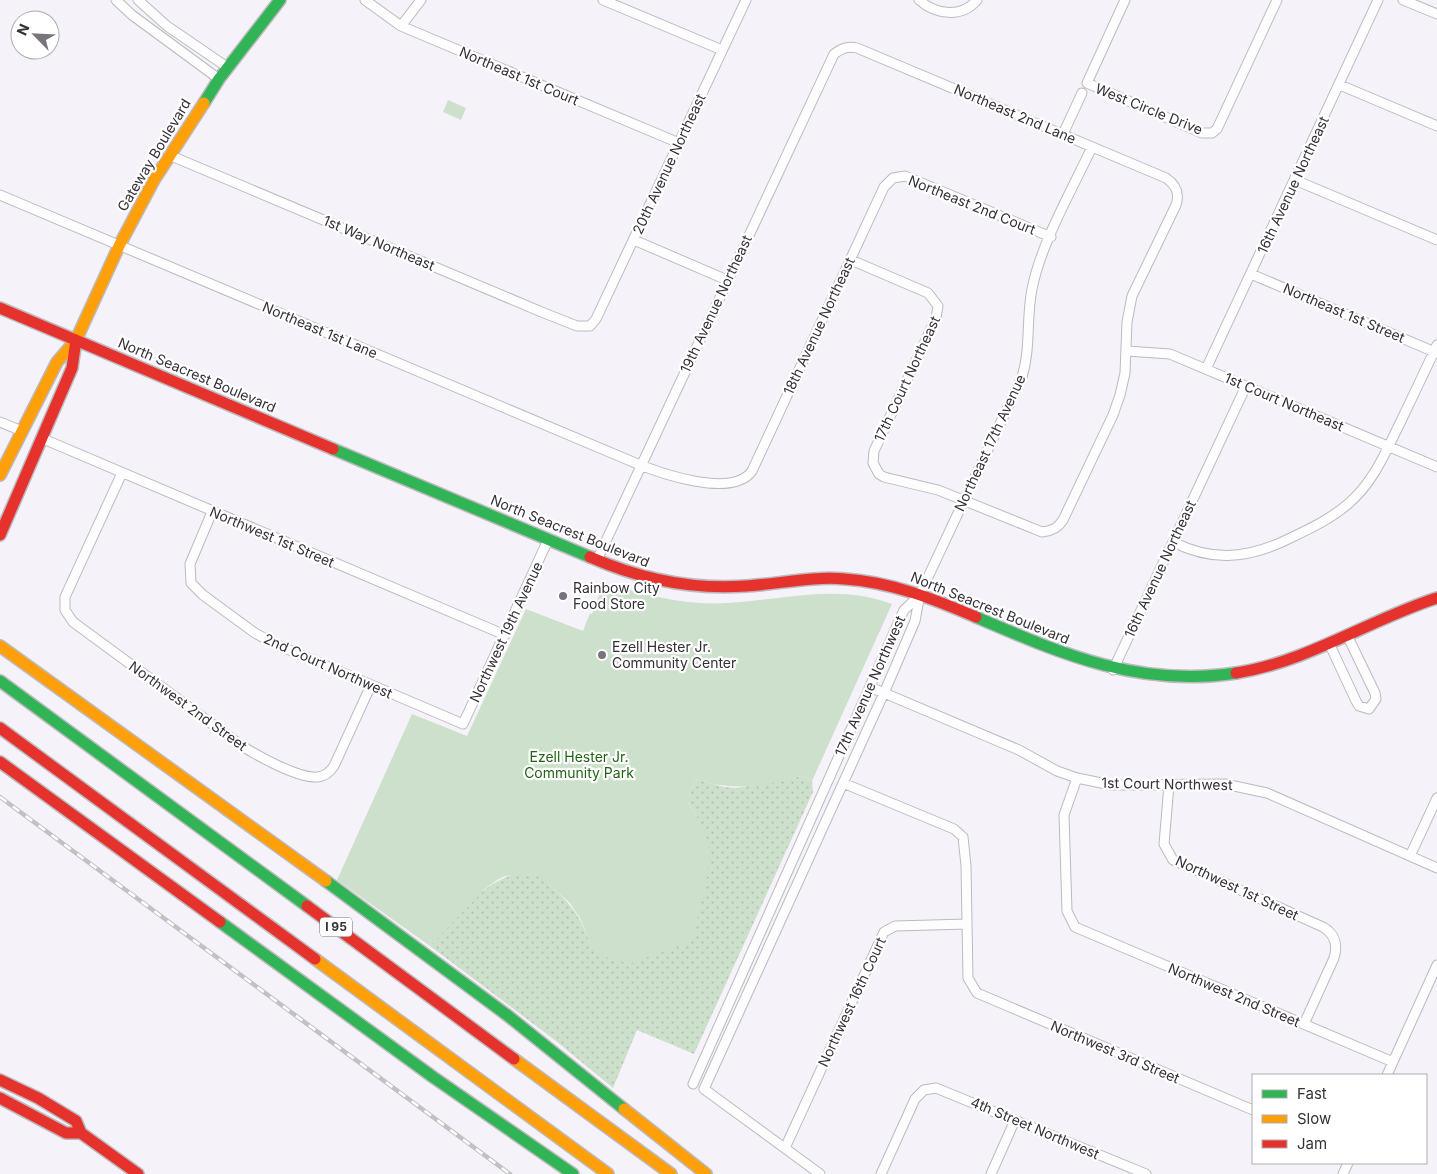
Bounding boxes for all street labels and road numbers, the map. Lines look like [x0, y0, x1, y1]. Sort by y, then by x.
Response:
street label: Northeast 1st Court [457, 43, 582, 109]
street label: West Circle Drive [1093, 79, 1205, 138]
street label: Northeast 2nd Lane [952, 80, 1079, 147]
street label: 20th Avenue Northeast [629, 91, 709, 237]
street label: Gateway Boulevard [113, 96, 194, 214]
street label: 16th Avenue Northeast [1253, 113, 1332, 256]
street label: Northeast 2nd Court [906, 171, 1039, 238]
street label: 1st Way Northeast [321, 211, 438, 274]
street label: 19th Avenue Northeast [676, 232, 755, 375]
street label: 18th Avenue Northeast [779, 254, 858, 397]
street label: Northeast 1st Street [1281, 279, 1408, 346]
street label: Northeast 1st Lane [260, 298, 380, 361]
street label: 17th Court Northeast [870, 313, 943, 444]
street label: North Seacrest Boulevard [116, 334, 279, 416]
street label: 1st Court Northeast [1222, 369, 1347, 435]
street label: Northeast 17th Avenue [950, 372, 1029, 514]
street label: North Seacrest Boulevard [488, 491, 652, 570]
street label: 16th Avenue Northeast [1120, 497, 1199, 640]
street label: Northwest 1st Street [207, 503, 337, 571]
street label: Northwest 19th Avenue [465, 559, 546, 705]
street label: North Seacrest Boulevard [908, 568, 1072, 647]
street label: 17th Avenue Northwest [831, 612, 908, 759]
street label: 2nd Court Northwest [261, 630, 395, 702]
street label: Northwest 2nd Street [126, 657, 251, 754]
street label: 1st Court Northwest [1101, 774, 1233, 793]
street label: Northwest 1st Street [1173, 852, 1302, 924]
road number: I 95 [320, 918, 352, 936]
street label: Northwest 16th Court [814, 934, 889, 1069]
street label: Northwest 2nd Street [1166, 959, 1303, 1030]
street label: Northwest 3rd Street [1048, 1017, 1183, 1087]
street label: 4th Street Northwest [968, 1093, 1102, 1162]

